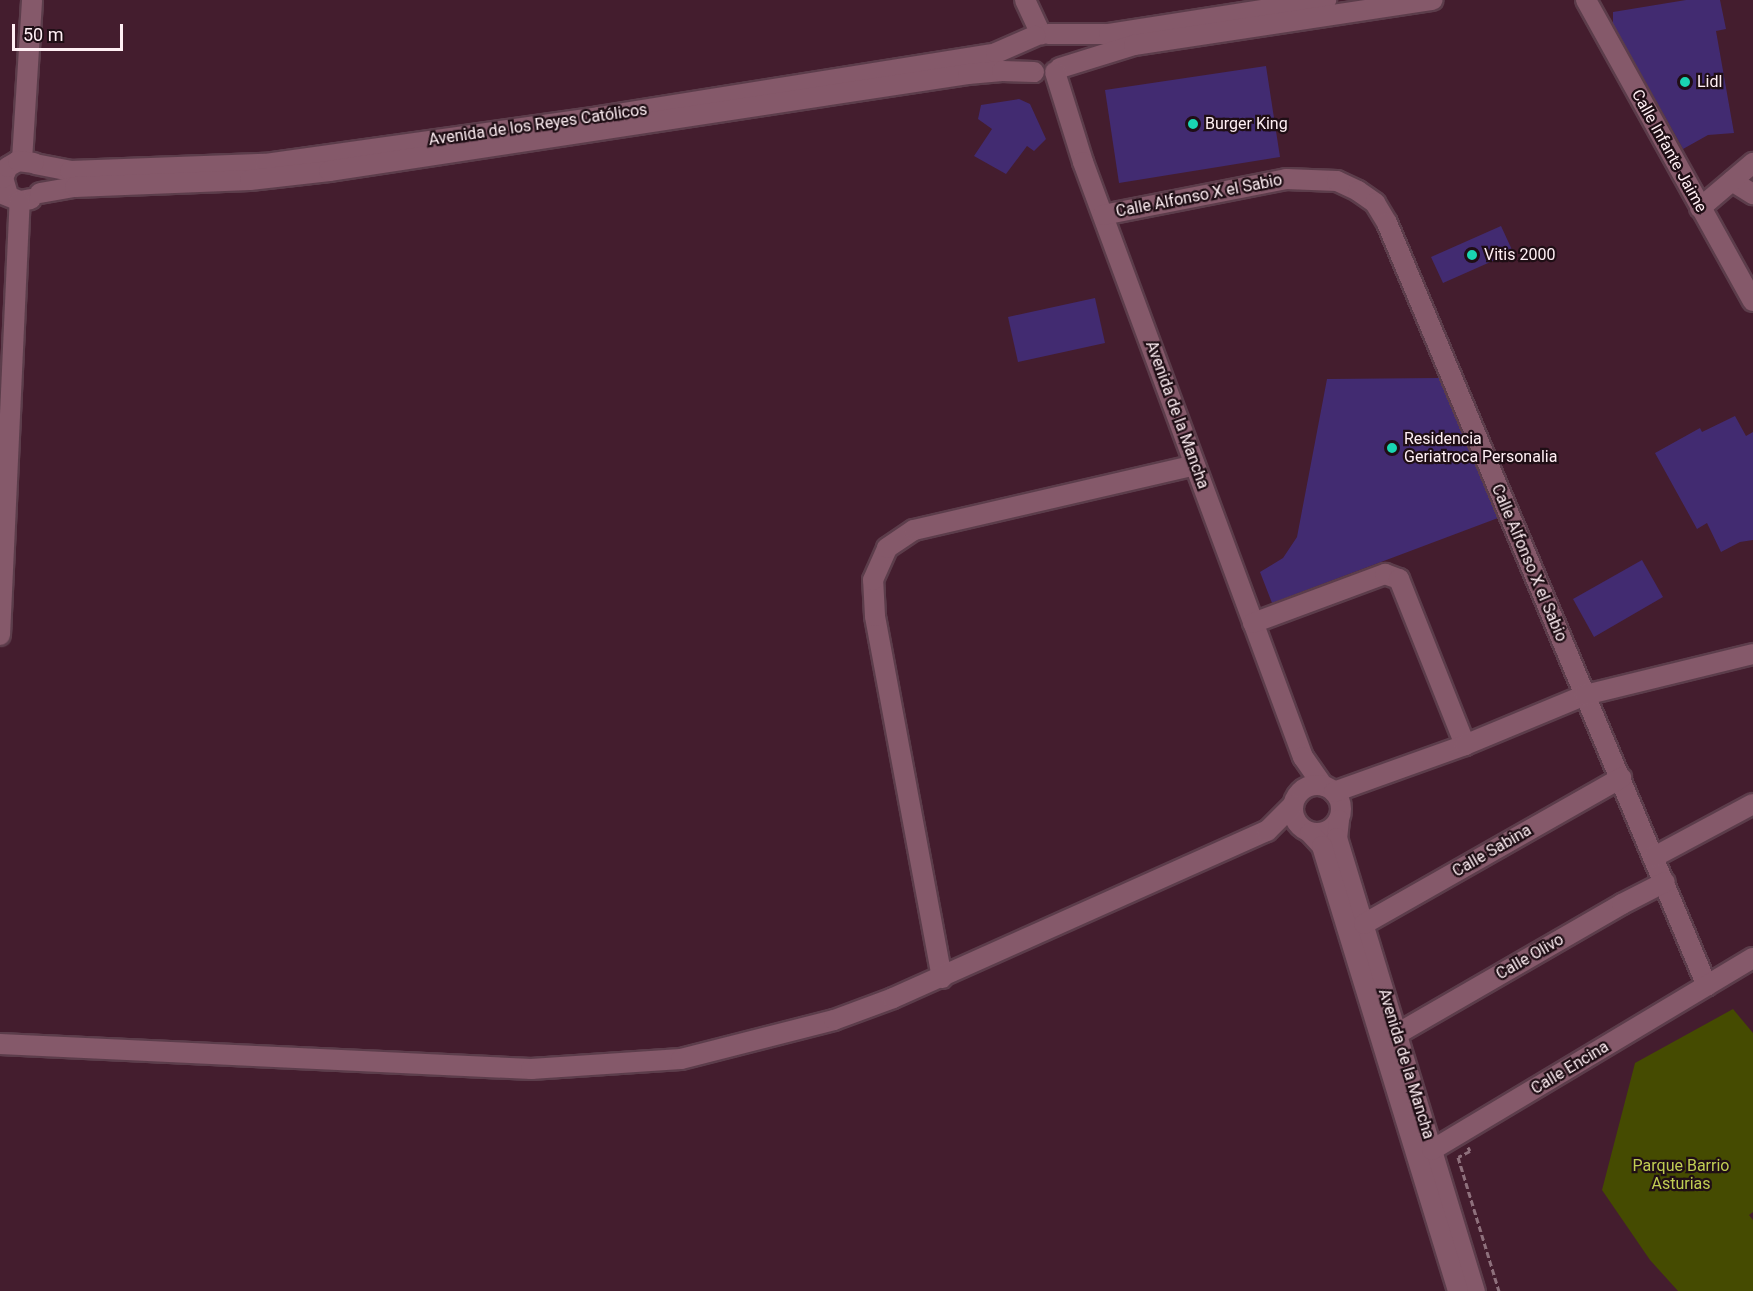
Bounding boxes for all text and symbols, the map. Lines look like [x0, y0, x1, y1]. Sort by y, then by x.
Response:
scale bar [15, 12, 126, 50]
text: 50 m [23, 24, 63, 45]
place label: Lidl [1697, 72, 1722, 92]
marker: Lidl [1678, 75, 1692, 89]
street label: Calle Infante Jaime [1627, 86, 1711, 216]
street label: Avenida de los Reyes Católicos [427, 100, 649, 150]
place label: Burger King [1205, 114, 1288, 134]
marker: Burger King [1186, 117, 1200, 131]
street label: Calle Alfonso X el Sabio [1114, 170, 1284, 222]
place label: Vitis 2000 [1484, 245, 1555, 265]
marker: Vitis 2000 [1465, 248, 1479, 262]
street label: Avenida de la Mancha [1141, 338, 1213, 492]
place label: Residencia Geriatroca Personalia [1404, 429, 1557, 467]
marker: Residencia Geriatroca Personalia [1385, 441, 1399, 455]
street label: Calle Alfonso X el Sabio [1487, 481, 1571, 645]
street label: Calle Sabina [1449, 821, 1535, 881]
street label: Calle Olivo [1493, 930, 1567, 984]
street label: Avenida de la Mancha [1374, 987, 1438, 1141]
street label: Calle Encina [1528, 1037, 1612, 1099]
park label: Parque Barrio Asturias [1633, 1156, 1729, 1194]

